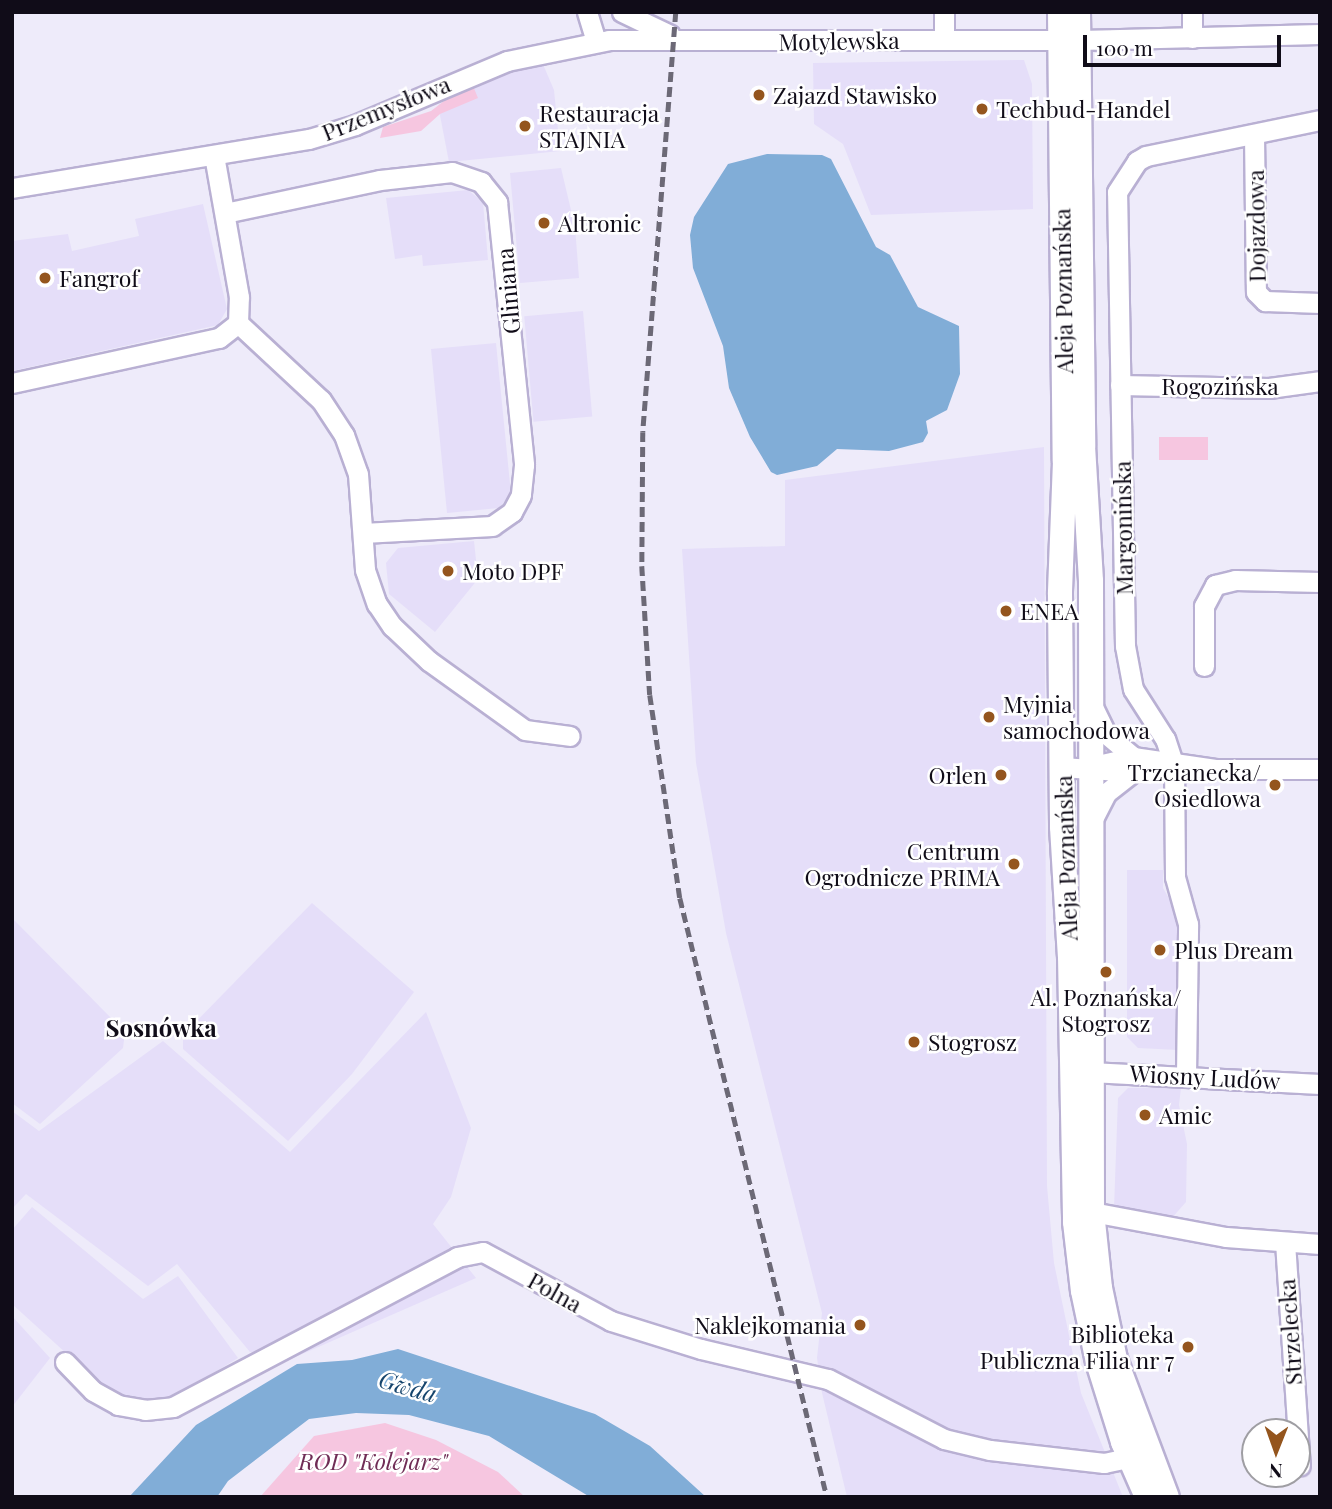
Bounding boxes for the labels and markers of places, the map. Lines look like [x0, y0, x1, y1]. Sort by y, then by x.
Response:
place label: Zajazd Stawisko [773, 81, 937, 109]
marker: Zajazd Stawisko [751, 87, 767, 103]
place label: Techbud-Handel [996, 95, 1171, 123]
place label: Restauracja STAJNIA [539, 99, 659, 153]
marker: Techbud-Handel [974, 101, 990, 117]
marker: Restauracja STAJNIA [517, 118, 533, 134]
place label: Altronic [558, 209, 641, 237]
marker: Altronic [536, 215, 552, 231]
place label: Fangrof [59, 264, 139, 292]
marker: Fangrof [37, 270, 53, 286]
place label: Moto DPF [462, 557, 564, 585]
marker: Moto DPF [440, 563, 456, 579]
place label: ENEA [1020, 597, 1079, 625]
marker: ENEA [998, 603, 1014, 619]
place label: Myjnia samochodowa [1003, 690, 1150, 744]
marker: Myjnia samochodowa [981, 709, 997, 725]
place label: Trzcianecka/ Osiedlowa [1127, 758, 1261, 812]
place label: Orlen [928, 761, 987, 789]
marker: Orlen [993, 767, 1009, 783]
marker: Trzcianecka/ Osiedlowa [1267, 777, 1283, 793]
place label: Centrum Ogrodnicze PRIMA [805, 837, 1000, 891]
marker: Centrum Ogrodnicze PRIMA [1006, 856, 1022, 872]
place label: Plus Dream [1174, 936, 1293, 964]
marker: Plus Dream [1152, 942, 1168, 958]
marker: Al. Poznańska/ Stogrosz [1098, 964, 1114, 980]
place label: Al. Poznańska/ Stogrosz [1031, 983, 1181, 1037]
place label: Stogrosz [928, 1028, 1017, 1056]
marker: Stogrosz [906, 1034, 922, 1050]
place label: Amic [1159, 1101, 1212, 1129]
marker: Amic [1137, 1107, 1153, 1123]
place label: Naklejkomania [694, 1311, 846, 1339]
marker: Naklejkomania [852, 1317, 868, 1333]
place label: Biblioteka Publiczna Filia nr 7 [979, 1320, 1174, 1374]
marker: Biblioteka Publiczna Filia nr 7 [1180, 1339, 1196, 1355]

